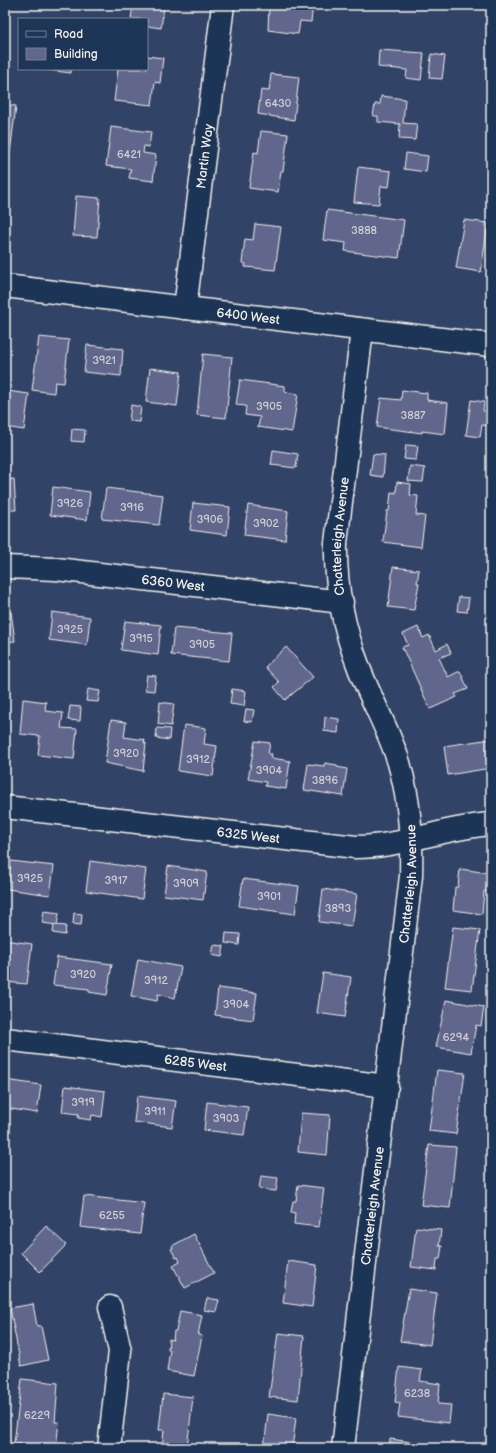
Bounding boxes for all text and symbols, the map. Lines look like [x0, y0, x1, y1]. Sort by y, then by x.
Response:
legend [18, 18, 148, 70]
text: Road [54, 27, 83, 42]
text: Building [54, 47, 98, 62]
house number: 6430 [265, 97, 292, 110]
street label: Martin Way [193, 123, 217, 190]
house number: 6421 [117, 148, 141, 161]
house number: 3888 [351, 224, 377, 237]
street label: 6400 West [216, 305, 281, 328]
house number: 3921 [92, 354, 116, 367]
house number: 3905 [256, 400, 282, 413]
house number: 3887 [401, 409, 426, 422]
street label: Chatterleigh Avenue [329, 476, 353, 597]
house number: 3926 [57, 497, 83, 510]
house number: 3916 [120, 501, 144, 514]
house number: 3906 [197, 513, 223, 526]
house number: 3902 [253, 517, 280, 530]
street label: 6360 West [140, 572, 206, 595]
house number: 3925 [57, 623, 83, 636]
house number: 3915 [129, 632, 153, 645]
house number: 3905 [189, 638, 215, 651]
house number: 3920 [113, 747, 140, 760]
house number: 3912 [186, 753, 210, 766]
house number: 3904 [256, 764, 282, 777]
house number: 3896 [312, 774, 338, 787]
street label: Chatterleigh Avenue [396, 823, 420, 944]
street label: 6325 West [216, 824, 281, 847]
house number: 3925 [17, 872, 43, 885]
house number: 3917 [105, 874, 128, 887]
house number: 3909 [173, 877, 199, 890]
house number: 3901 [257, 890, 281, 903]
house number: 3893 [325, 902, 351, 915]
house number: 3920 [70, 968, 97, 981]
house number: 3912 [144, 974, 168, 987]
house number: 3904 [223, 998, 249, 1011]
house number: 6294 [443, 1031, 469, 1044]
street label: 6285 West [163, 1052, 228, 1075]
house number: 3919 [71, 1096, 95, 1109]
house number: 3911 [144, 1105, 166, 1118]
house number: 3903 [213, 1112, 239, 1125]
street label: Chatterleigh Avenue [358, 1145, 388, 1266]
house number: 6255 [99, 1209, 125, 1222]
house number: 6238 [404, 1387, 430, 1400]
house number: 6229 [24, 1409, 50, 1422]

